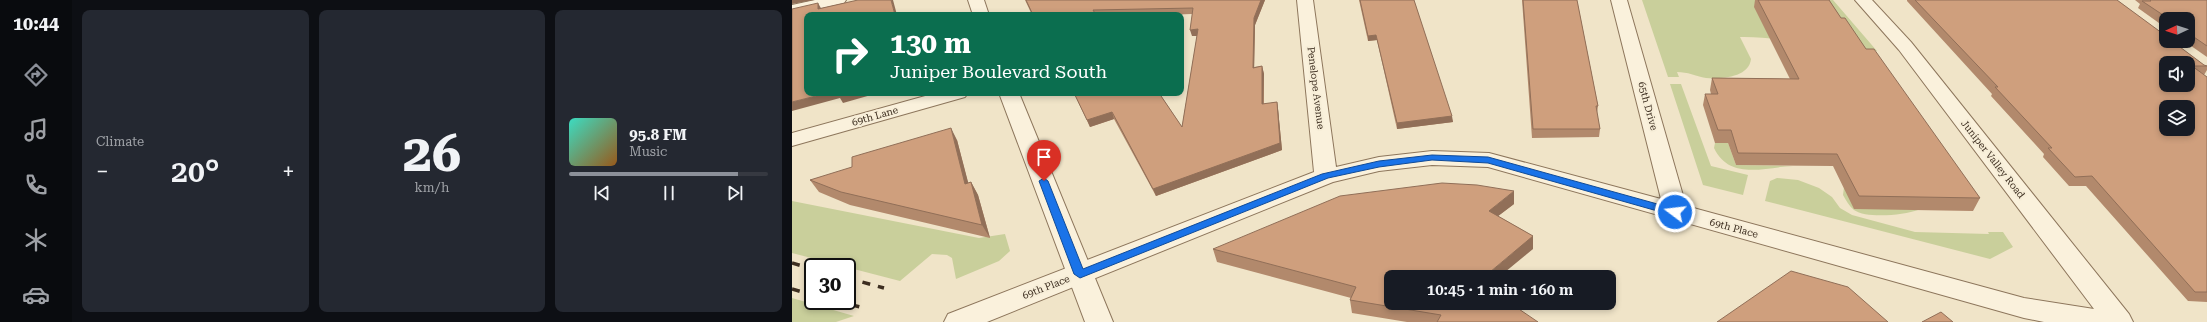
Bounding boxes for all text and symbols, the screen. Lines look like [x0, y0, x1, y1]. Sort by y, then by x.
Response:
north arrow [2159, 12, 2195, 48]
map controls [2159, 12, 2195, 136]
text: 10:44 [13, 13, 59, 34]
text: 130 m [890, 27, 971, 60]
icon: right [824, 28, 876, 80]
street label: Penelope Avenue [1305, 46, 1327, 130]
button: sound [2159, 56, 2195, 92]
icon: directions [22, 61, 50, 89]
text: Juniper Boulevard South [890, 61, 1107, 82]
street label: 65th Drive [1636, 80, 1660, 132]
button: layers [2159, 100, 2195, 136]
street label: 69th Lane [851, 104, 900, 128]
icon: music [22, 116, 50, 144]
street label: Juniper Valley Road [1959, 118, 2027, 201]
text: 26 [403, 123, 461, 184]
text: 95.8 FM [629, 126, 687, 144]
text: Climate [96, 134, 144, 149]
pin [1027, 140, 1061, 181]
text: Music [629, 144, 667, 159]
icon: arrive [1033, 146, 1055, 168]
text: 20° [171, 154, 220, 189]
text: − [96, 159, 108, 184]
text: + [282, 159, 295, 184]
icon: phone [22, 171, 50, 199]
text: km/h [415, 180, 449, 195]
icon: previous [591, 182, 613, 204]
icon: pause [658, 182, 680, 204]
icon: next [724, 182, 746, 204]
position arrow [1654, 191, 1696, 233]
street label: 69th Place [1709, 216, 1760, 240]
icon: climate [22, 226, 50, 254]
speed limit sign: 30 [804, 258, 856, 310]
street label: 69th Place [1021, 273, 1072, 301]
icon: car [22, 281, 50, 309]
text: 10:45 · 1 min · 160 m [1427, 281, 1573, 299]

